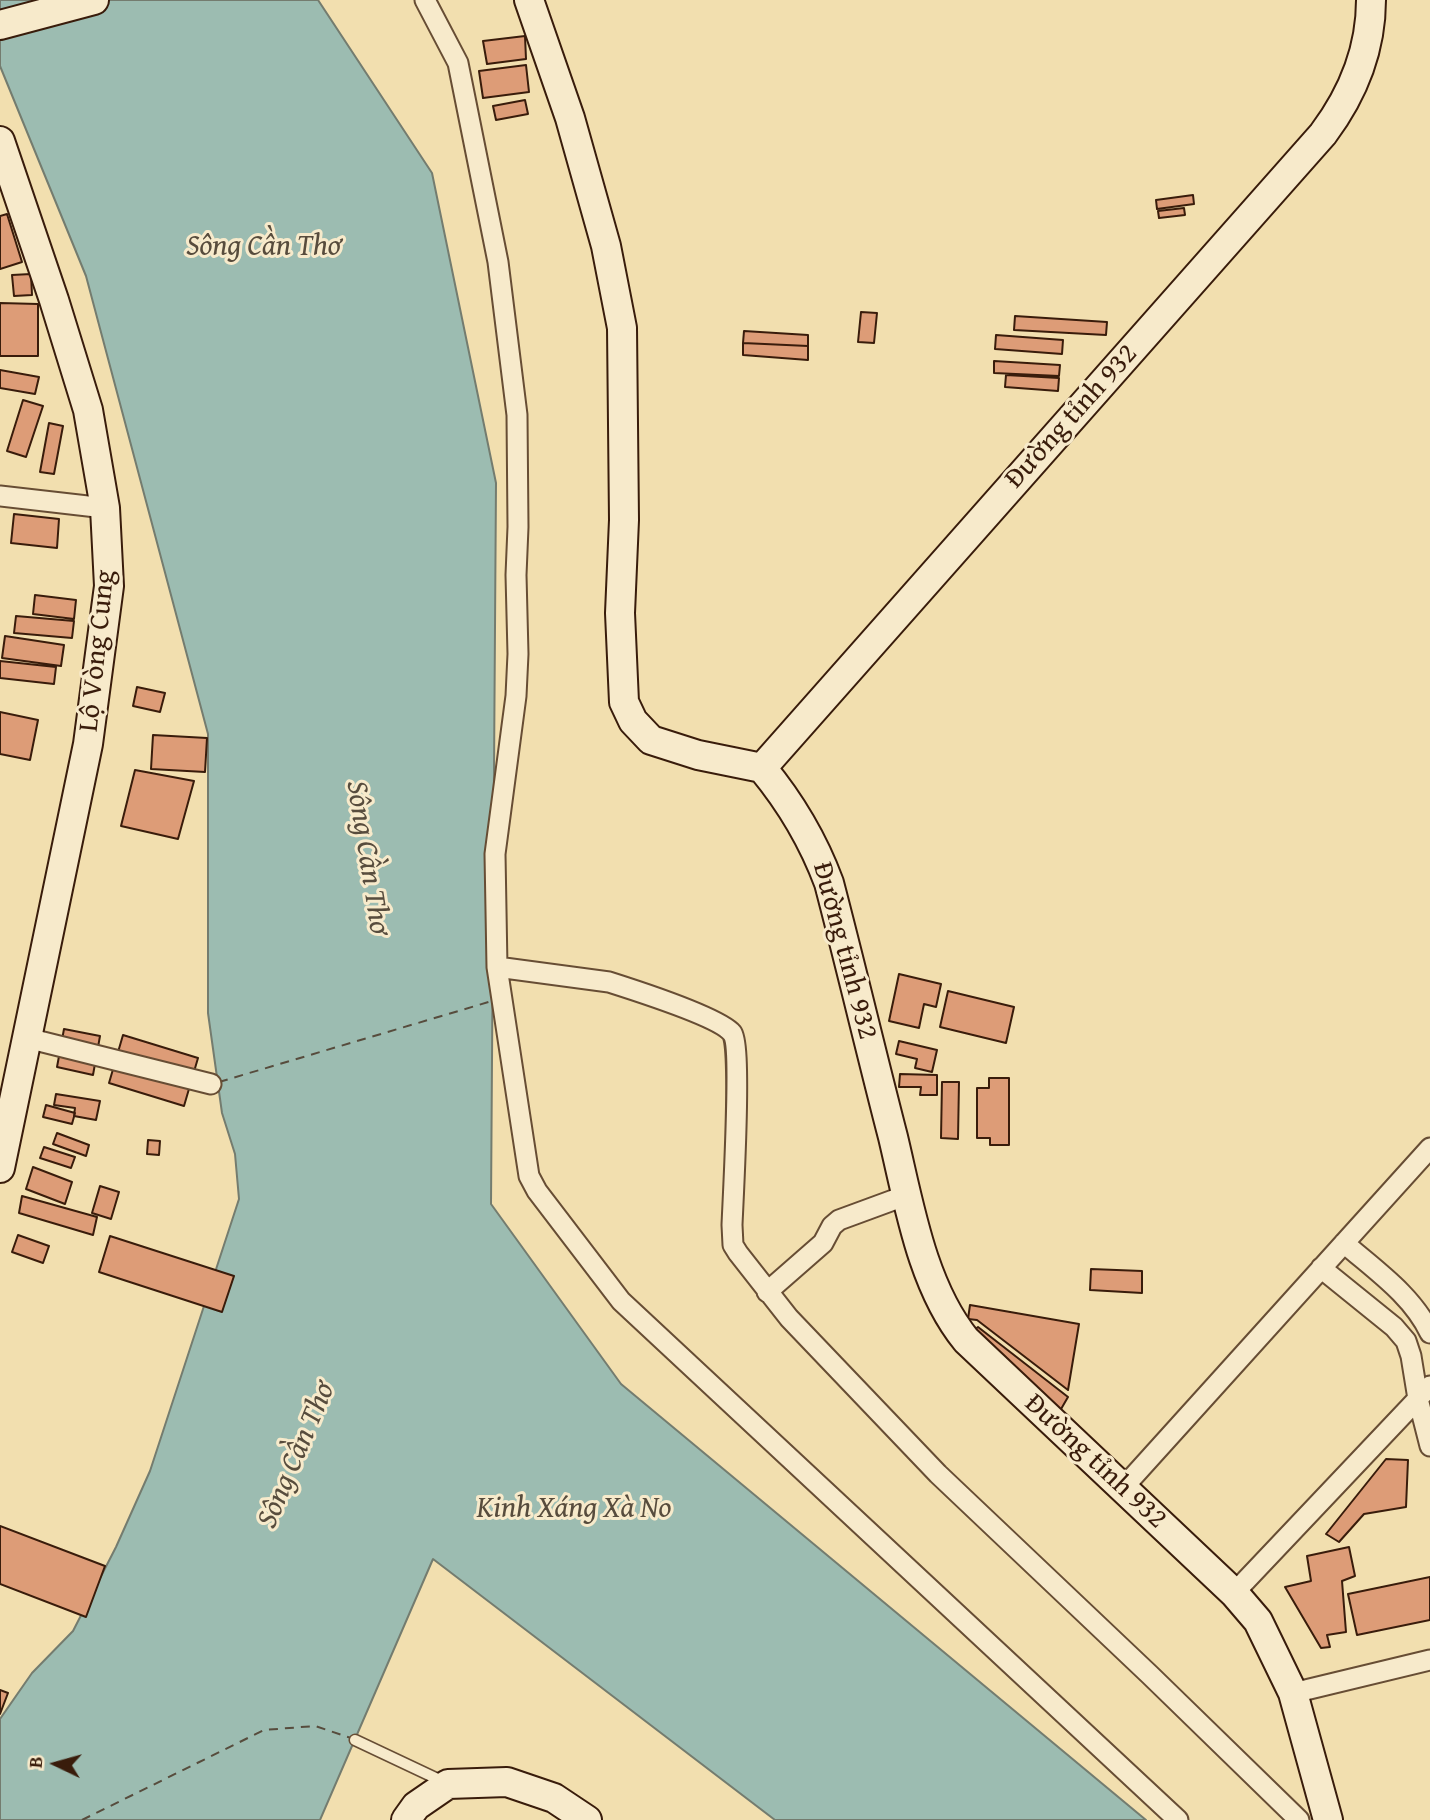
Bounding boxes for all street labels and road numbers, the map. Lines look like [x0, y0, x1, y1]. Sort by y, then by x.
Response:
street label: Đường tỉnh 932 [999, 338, 1145, 496]
street label: Lộ Vòng Cung [73, 568, 123, 734]
street label: Đường tỉnh 932 [804, 859, 884, 1043]
street label: Đường tỉnh 932 [1017, 1388, 1173, 1536]

